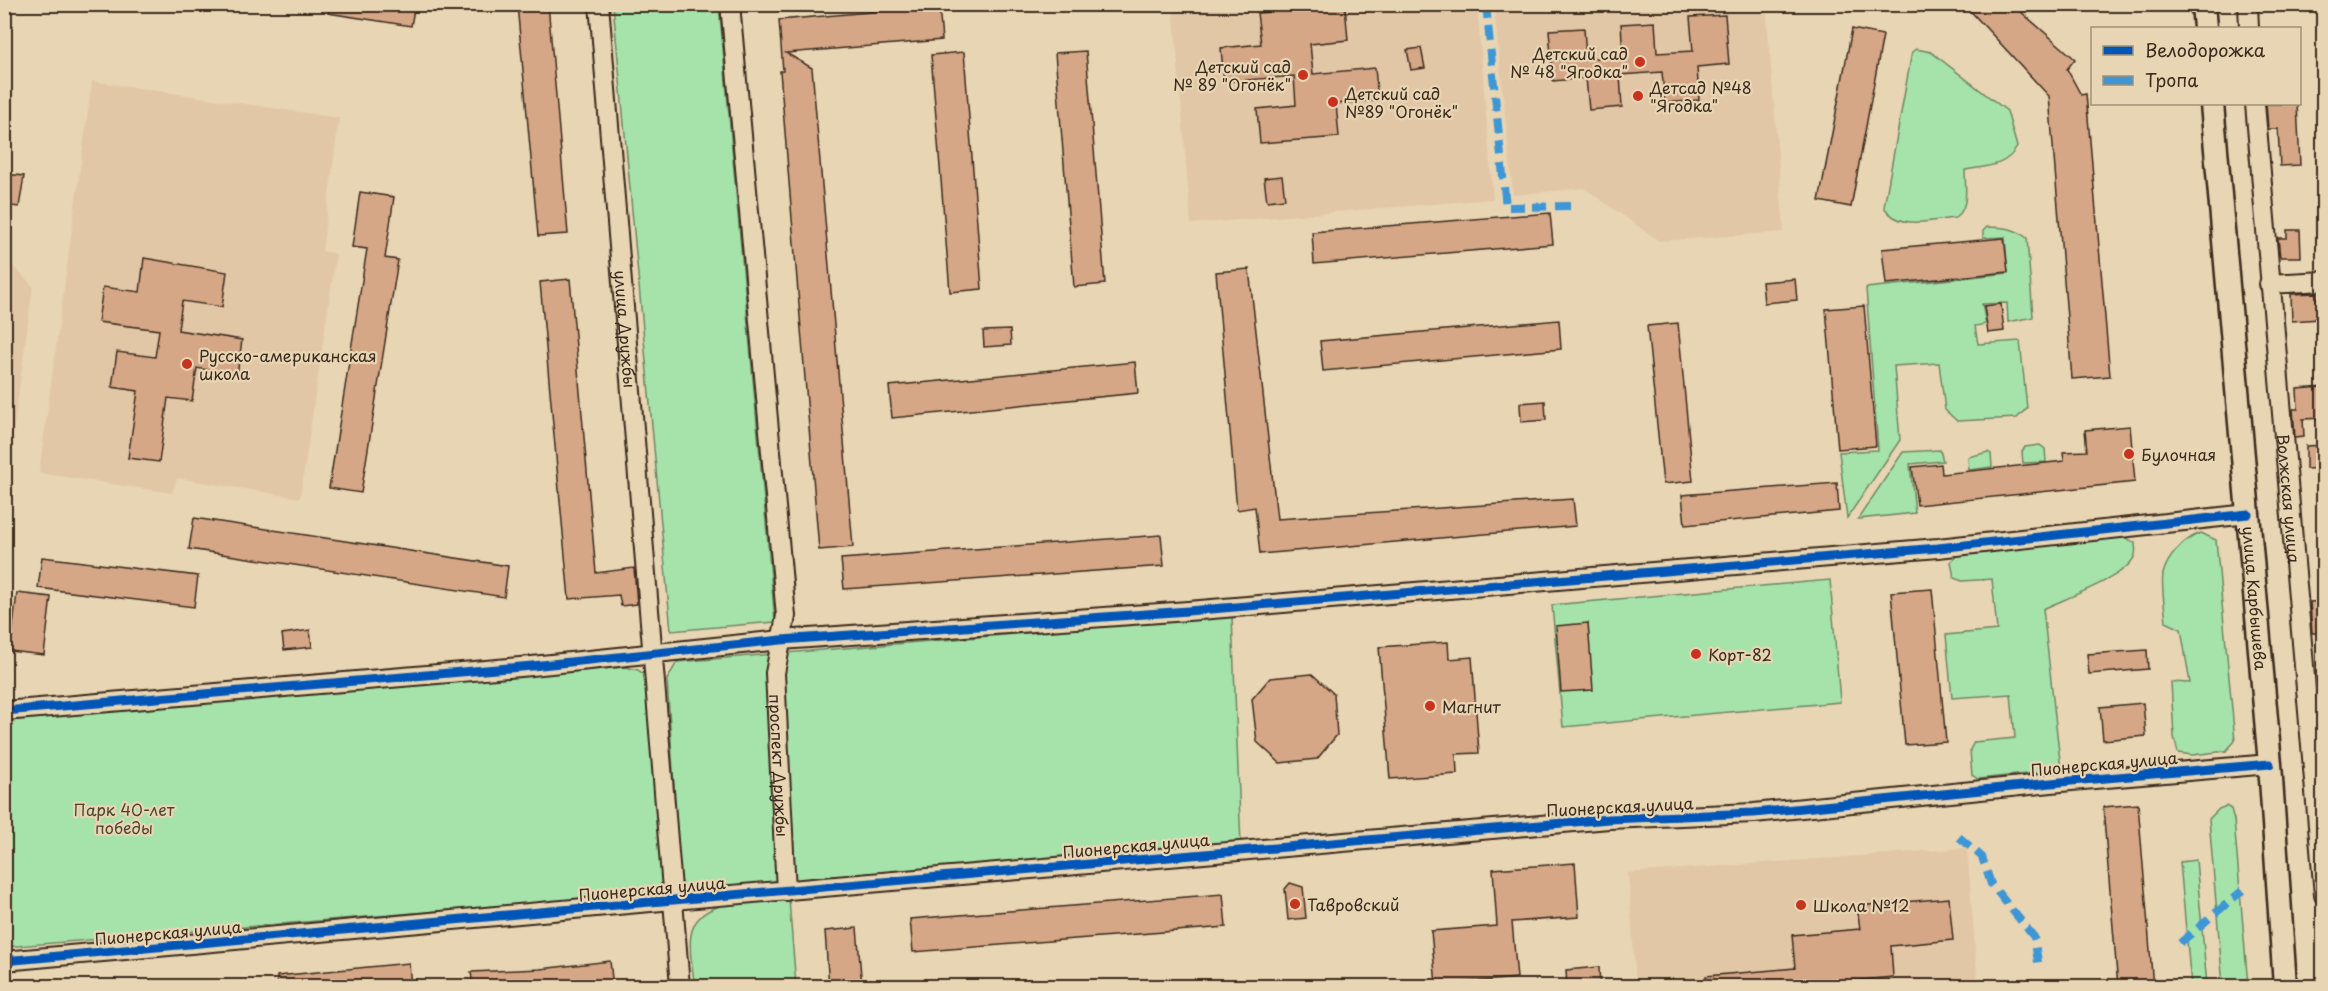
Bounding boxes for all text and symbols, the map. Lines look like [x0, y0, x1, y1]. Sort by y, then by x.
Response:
legend [2091, 27, 2301, 105]
text: Велодорожка [2145, 36, 2266, 63]
place label: Детский сад № 48 "Ягодка" [1510, 41, 1628, 83]
place label: Детский сад № 89 "Огонёк" [1173, 54, 1291, 96]
marker: Детский сад № 48 "Ягодка" [1633, 55, 1647, 69]
text: Тропа [2145, 66, 2198, 93]
marker: Детский сад № 89 "Огонёк" [1296, 68, 1310, 82]
place label: Детсад №48 "Ягодка" [1649, 75, 1752, 117]
place label: Детский сад №89 "Огонёк" [1344, 81, 1458, 123]
marker: Детсад №48 "Ягодка" [1631, 89, 1645, 103]
marker: Детский сад №89 "Огонёк" [1326, 95, 1340, 109]
street label: улица Дружбы [609, 269, 643, 389]
place label: Русско-американская школа [199, 343, 377, 385]
marker: Русско-американская школа [180, 357, 194, 371]
street label: Волжская улица [2272, 433, 2307, 564]
place label: Булочная [2141, 442, 2216, 466]
marker: Булочная [2122, 447, 2136, 461]
street label: улица Карбышева [2237, 525, 2274, 671]
place label: Корт-82 [1708, 642, 1772, 666]
marker: Корт-82 [1689, 647, 1703, 661]
street label: проспект Дружбы [764, 693, 795, 837]
place label: Магнит [1442, 694, 1502, 718]
marker: Магнит [1423, 699, 1437, 713]
street label: Пионерская улица [2030, 745, 2178, 781]
street label: Пионерская улица [1546, 790, 1694, 822]
park label: Парк 40-лет победы [74, 797, 175, 839]
street label: Пионерская улица [1062, 827, 1210, 863]
street label: Пионерская улица [578, 870, 726, 906]
place label: Тавровский [1307, 892, 1399, 916]
place label: Школа №12 [1813, 893, 1910, 917]
marker: Тавровский [1288, 897, 1302, 911]
marker: Школа №12 [1794, 898, 1808, 912]
street label: Пионерская улица [94, 914, 242, 950]

